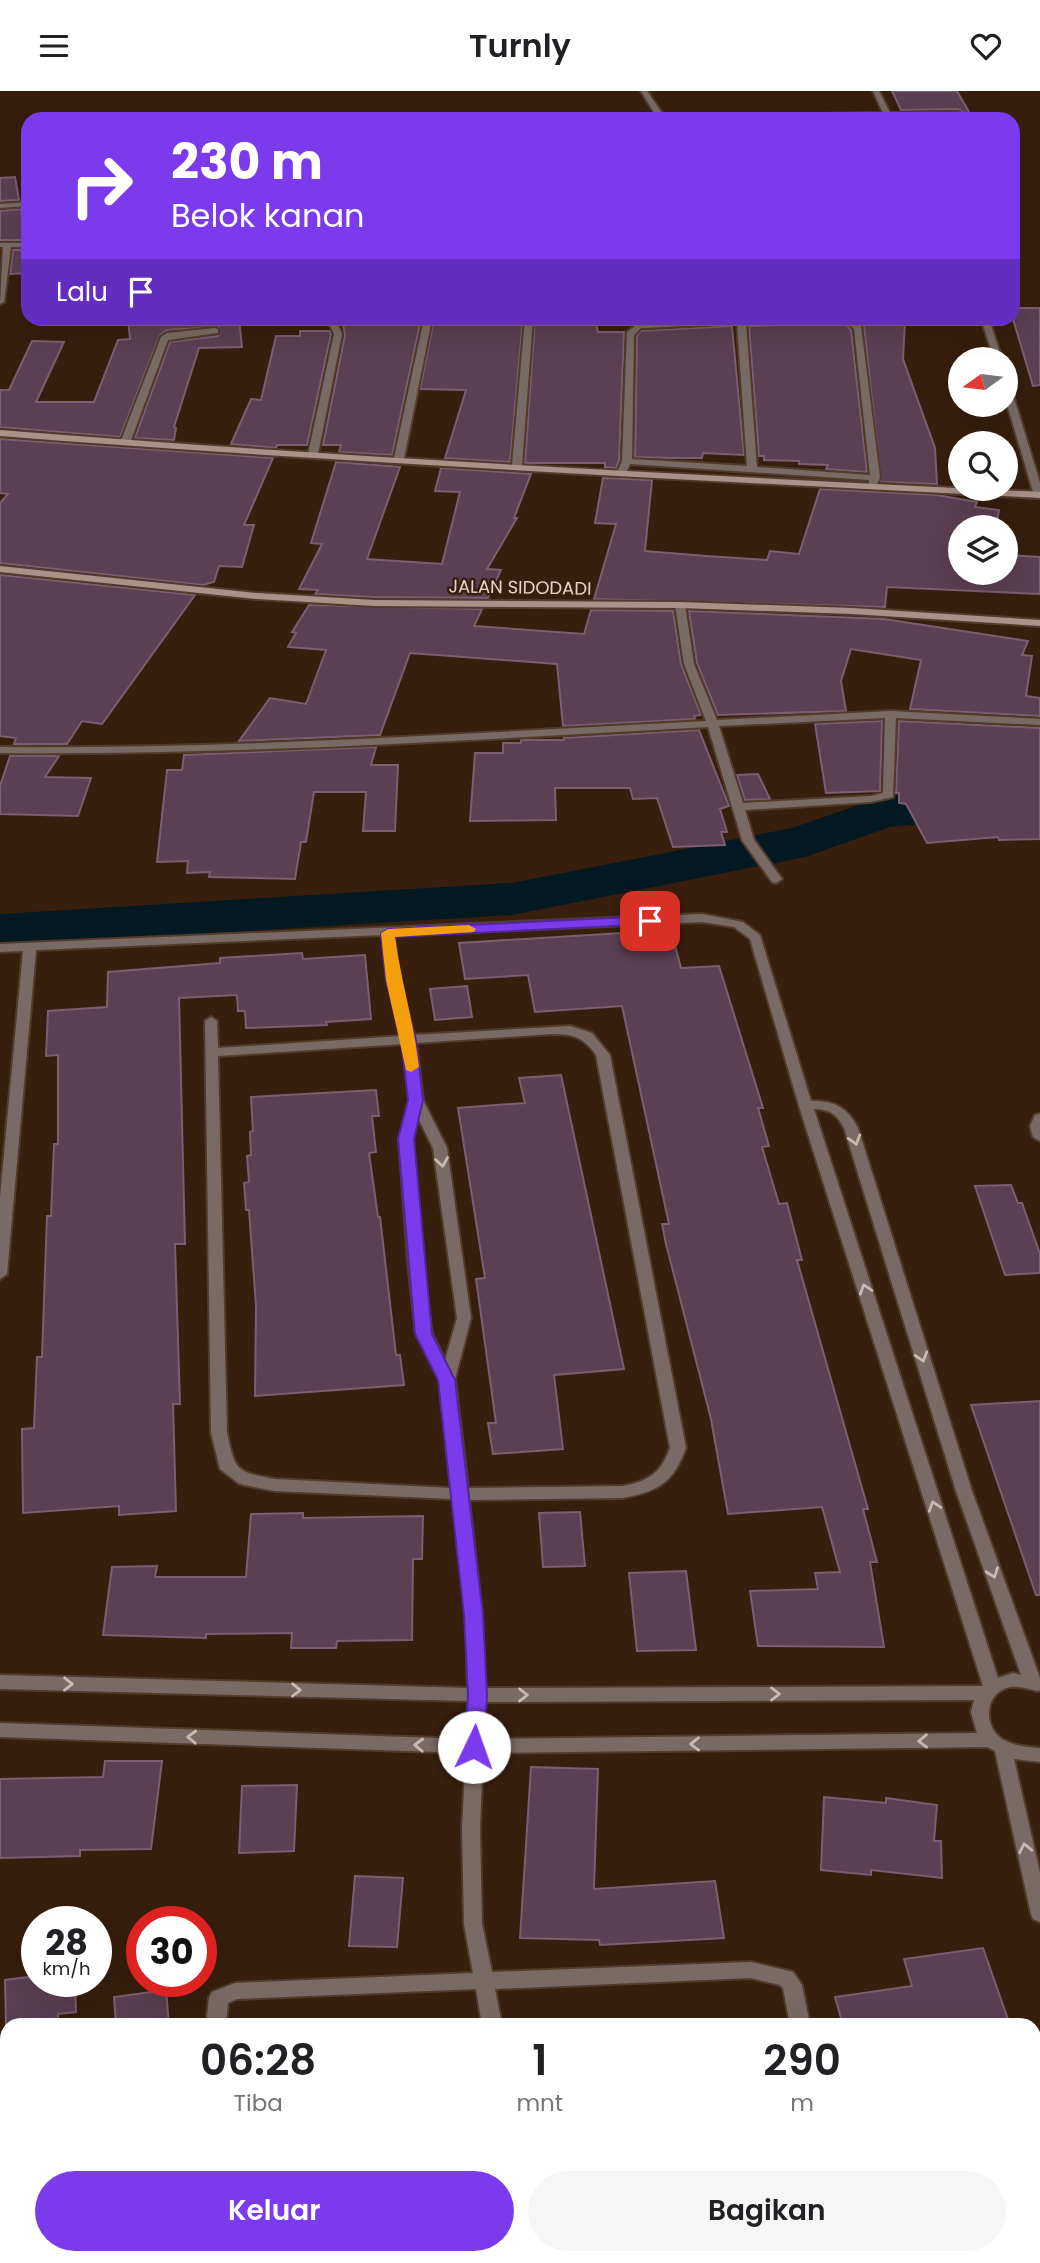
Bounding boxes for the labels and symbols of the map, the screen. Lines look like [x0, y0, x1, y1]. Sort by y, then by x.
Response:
north arrow [948, 347, 1018, 417]
street label: JALAN SIDODADI [448, 573, 592, 601]
pin [620, 891, 680, 951]
one-way arrow [846, 1133, 861, 1145]
one-way arrow [434, 1157, 449, 1168]
one-way arrow [858, 1283, 873, 1295]
one-way arrow [914, 1351, 929, 1363]
one-way arrow [927, 1500, 942, 1512]
one-way arrow [985, 1566, 999, 1579]
one-way arrow [63, 1676, 74, 1692]
one-way arrow [291, 1682, 301, 1698]
one-way arrow [770, 1686, 781, 1702]
one-way arrow [518, 1687, 529, 1702]
position arrow [437, 1710, 511, 1784]
one-way arrow [186, 1729, 197, 1744]
one-way arrow [917, 1733, 928, 1749]
one-way arrow [690, 1736, 700, 1752]
one-way arrow [413, 1737, 424, 1752]
one-way arrow [1019, 1842, 1034, 1854]
speed limit sign: 30 [126, 1906, 217, 1997]

